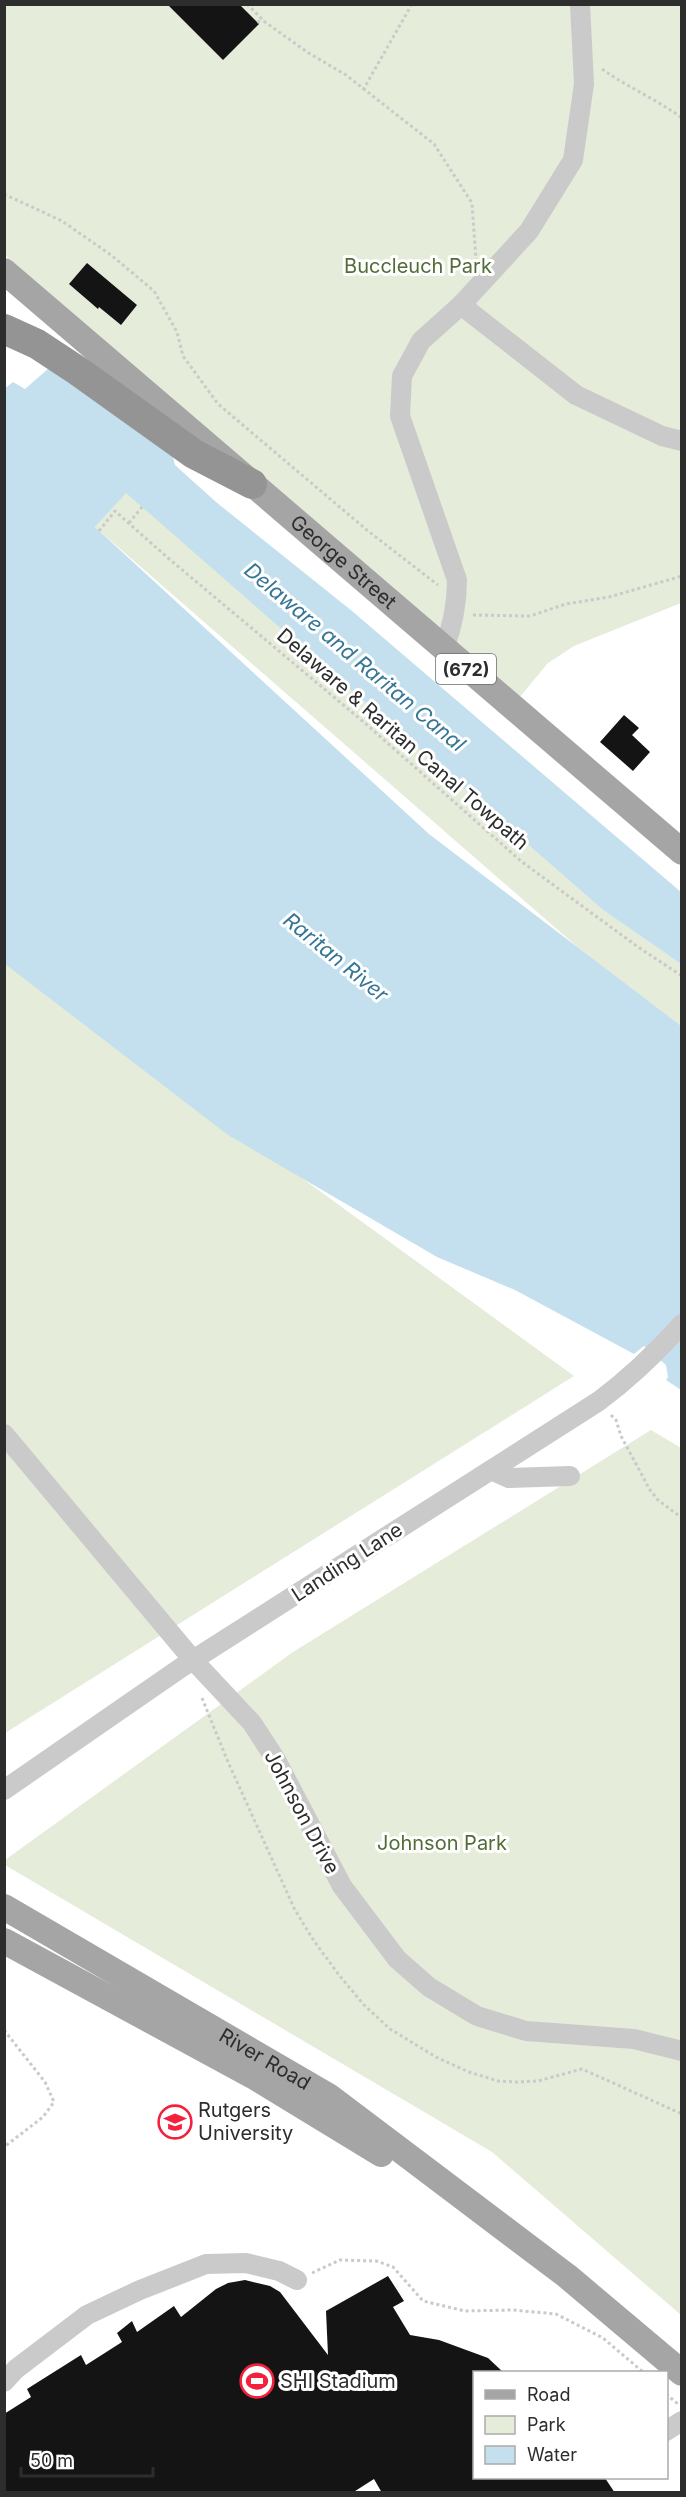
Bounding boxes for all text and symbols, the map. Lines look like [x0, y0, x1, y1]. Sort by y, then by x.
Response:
park label: Buccleuch Park [344, 254, 492, 278]
street label: George Street [286, 510, 402, 614]
water label: Delaware and Raritan Canal [240, 557, 471, 757]
street label: Delaware & Raritan Canal Towpath [272, 623, 534, 855]
road number: (672) [436, 654, 496, 684]
water label: Raritan River [279, 907, 394, 1007]
street label: Landing Lane [287, 1517, 407, 1607]
street label: Johnson Drive [259, 1746, 345, 1878]
park label: Johnson Park [377, 1831, 507, 1855]
street label: River Road [215, 2023, 315, 2095]
place label: Rutgers University [198, 2098, 293, 2145]
school or university icon: Rutgers University [157, 2104, 193, 2140]
sports icon: SHI Stadium [239, 2363, 275, 2399]
place label: SHI Stadium [280, 2369, 396, 2393]
legend [473, 2371, 668, 2479]
text: Road [527, 2384, 570, 2405]
text: Park [527, 2414, 566, 2435]
scale bar [21, 2440, 153, 2478]
text: Water [527, 2444, 577, 2465]
text: 50 m [30, 2450, 73, 2471]

